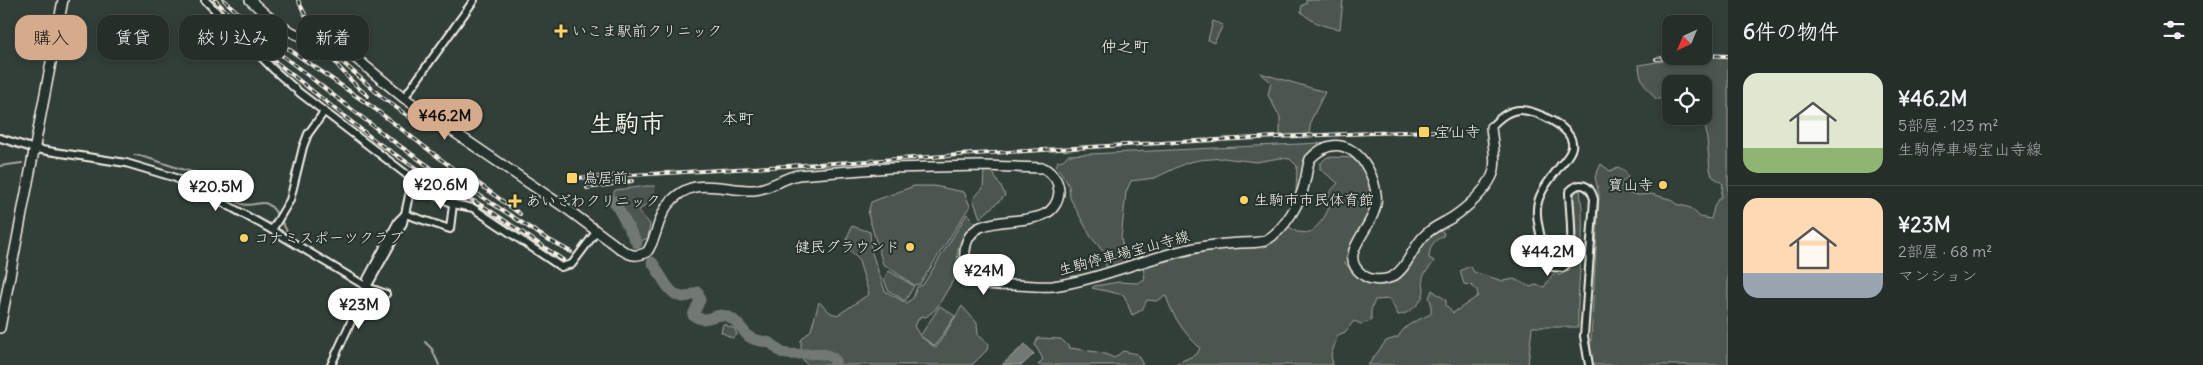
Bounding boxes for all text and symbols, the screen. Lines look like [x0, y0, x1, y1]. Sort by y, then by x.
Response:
chip: 購入 [15, 15, 87, 60]
chip: 賃貸 [97, 15, 169, 60]
chip: 絞り込み [179, 15, 287, 60]
chip: 新着 [297, 15, 369, 60]
north arrow [1662, 15, 1712, 65]
map controls [1662, 15, 1712, 125]
icon: filters [2160, 16, 2188, 44]
text: 6件の物件 [1743, 18, 1839, 45]
place label: いこま駅前クリニック [572, 21, 722, 40]
marker: いこま駅前クリニック [554, 24, 568, 38]
district label: 仲之町 [1101, 36, 1149, 56]
button: locate [1662, 75, 1712, 125]
text: ¥46.2M [1898, 85, 1967, 112]
icon: home [1783, 93, 1843, 153]
pin: ¥46.2M [404, 98, 486, 141]
text: ¥46.2M [419, 105, 471, 125]
district label: 生駒市 [589, 107, 665, 139]
district label: 本町 [722, 108, 754, 128]
text: 5部屋 · 123 m² [1898, 115, 1998, 135]
place label: 宝山寺 [1435, 122, 1480, 141]
marker: 宝山寺 [1417, 125, 1431, 139]
text: 生駒停車場宝山寺線 [1898, 139, 2042, 159]
pin: ¥20.6M [400, 168, 482, 210]
place label: 鳥居前 [583, 168, 628, 187]
pin: ¥20.5M [175, 170, 257, 212]
marker: 鳥居前 [565, 171, 579, 185]
text: ¥20.6M [414, 174, 468, 194]
place label: 寶山寺 [1608, 175, 1653, 194]
text: ¥20.5M [189, 176, 243, 196]
marker: 寶山寺 [1657, 179, 1669, 191]
place label: 生駒市市民体育館 [1254, 190, 1374, 209]
place label: あいざわクリニック [526, 191, 660, 210]
marker: あいざわクリニック [508, 194, 522, 208]
marker: 生駒市市民体育館 [1238, 194, 1250, 206]
text: ¥23M [1898, 211, 1951, 238]
icon: home [1783, 218, 1843, 278]
street label: 生駒停車場宝山寺線 [1056, 226, 1192, 279]
place label: コナミスポーツクラブ [254, 228, 404, 247]
marker: コナミスポーツクラブ [238, 232, 250, 244]
pin: ¥44.2M [1507, 234, 1589, 277]
place label: 健民グラウンド [795, 237, 900, 256]
marker: 健民グラウンド [904, 241, 916, 253]
text: ¥44.2M [1522, 241, 1574, 261]
text: 2部屋 · 68 m² [1898, 241, 1992, 261]
pin: ¥24M [954, 254, 1014, 296]
text: ¥24M [964, 260, 1004, 280]
text: マンション [1898, 265, 1977, 285]
pin: ¥23M [329, 288, 389, 330]
text: ¥23M [339, 294, 379, 314]

